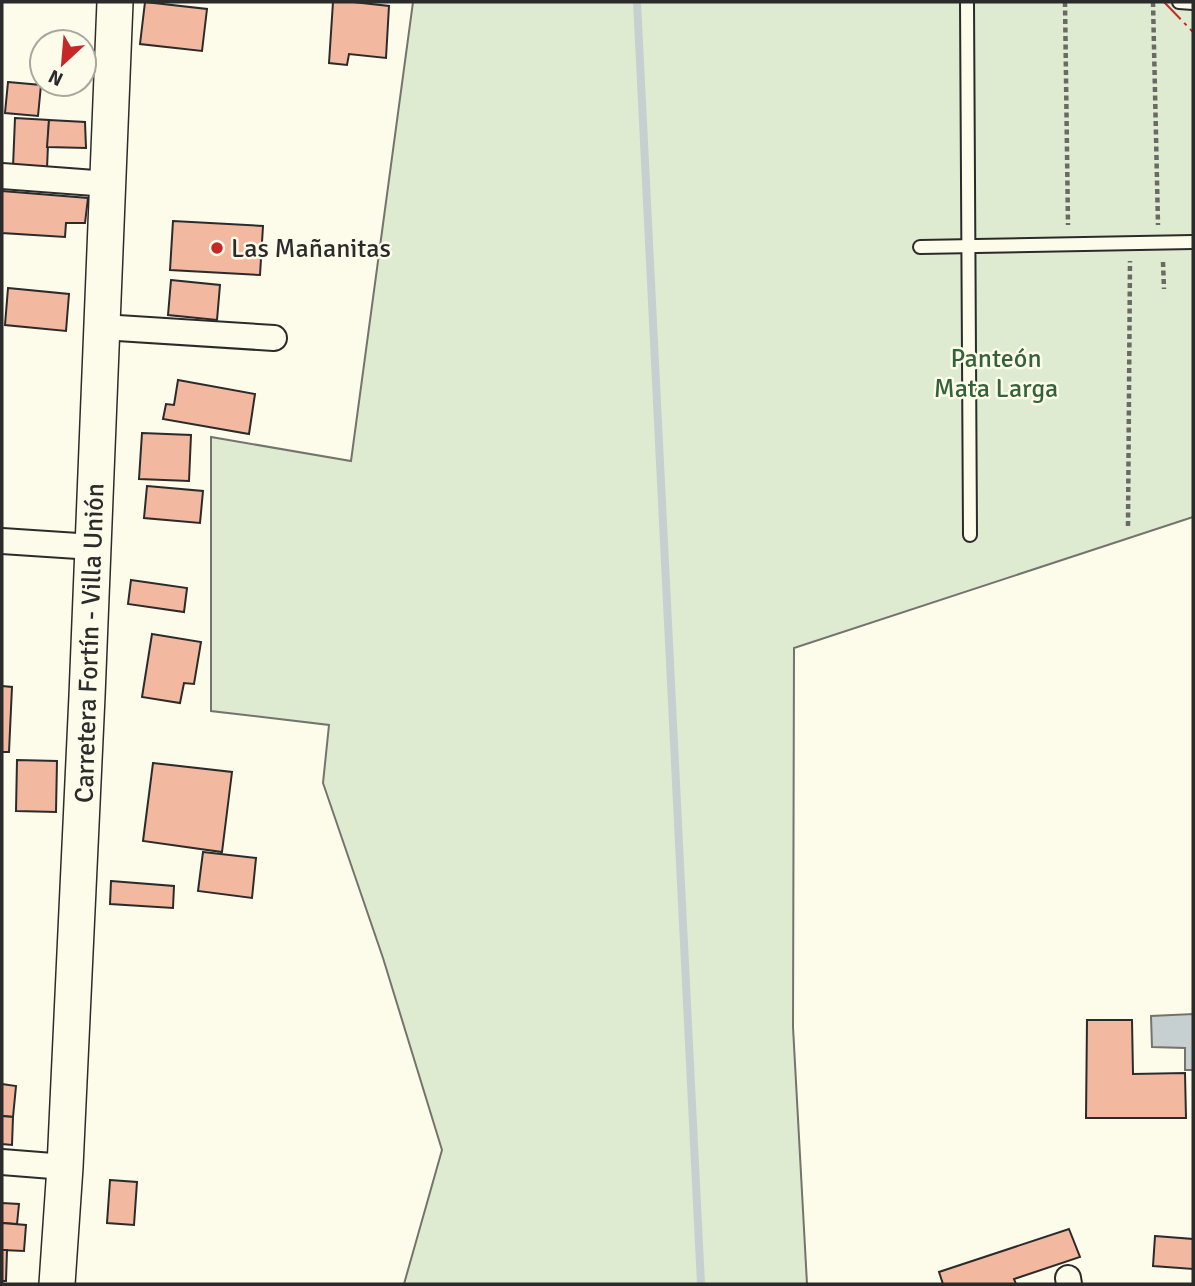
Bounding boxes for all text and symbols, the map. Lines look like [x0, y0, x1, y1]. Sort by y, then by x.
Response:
north arrow [28, 28, 98, 98]
text: N [45, 64, 67, 91]
place label: Las Mañanitas [231, 233, 391, 265]
marker: Las Mañanitas [209, 240, 225, 256]
park label: Panteón Mata Larga [934, 343, 1058, 405]
street label: Carretera Fortín - Villa Unión [68, 482, 112, 804]

